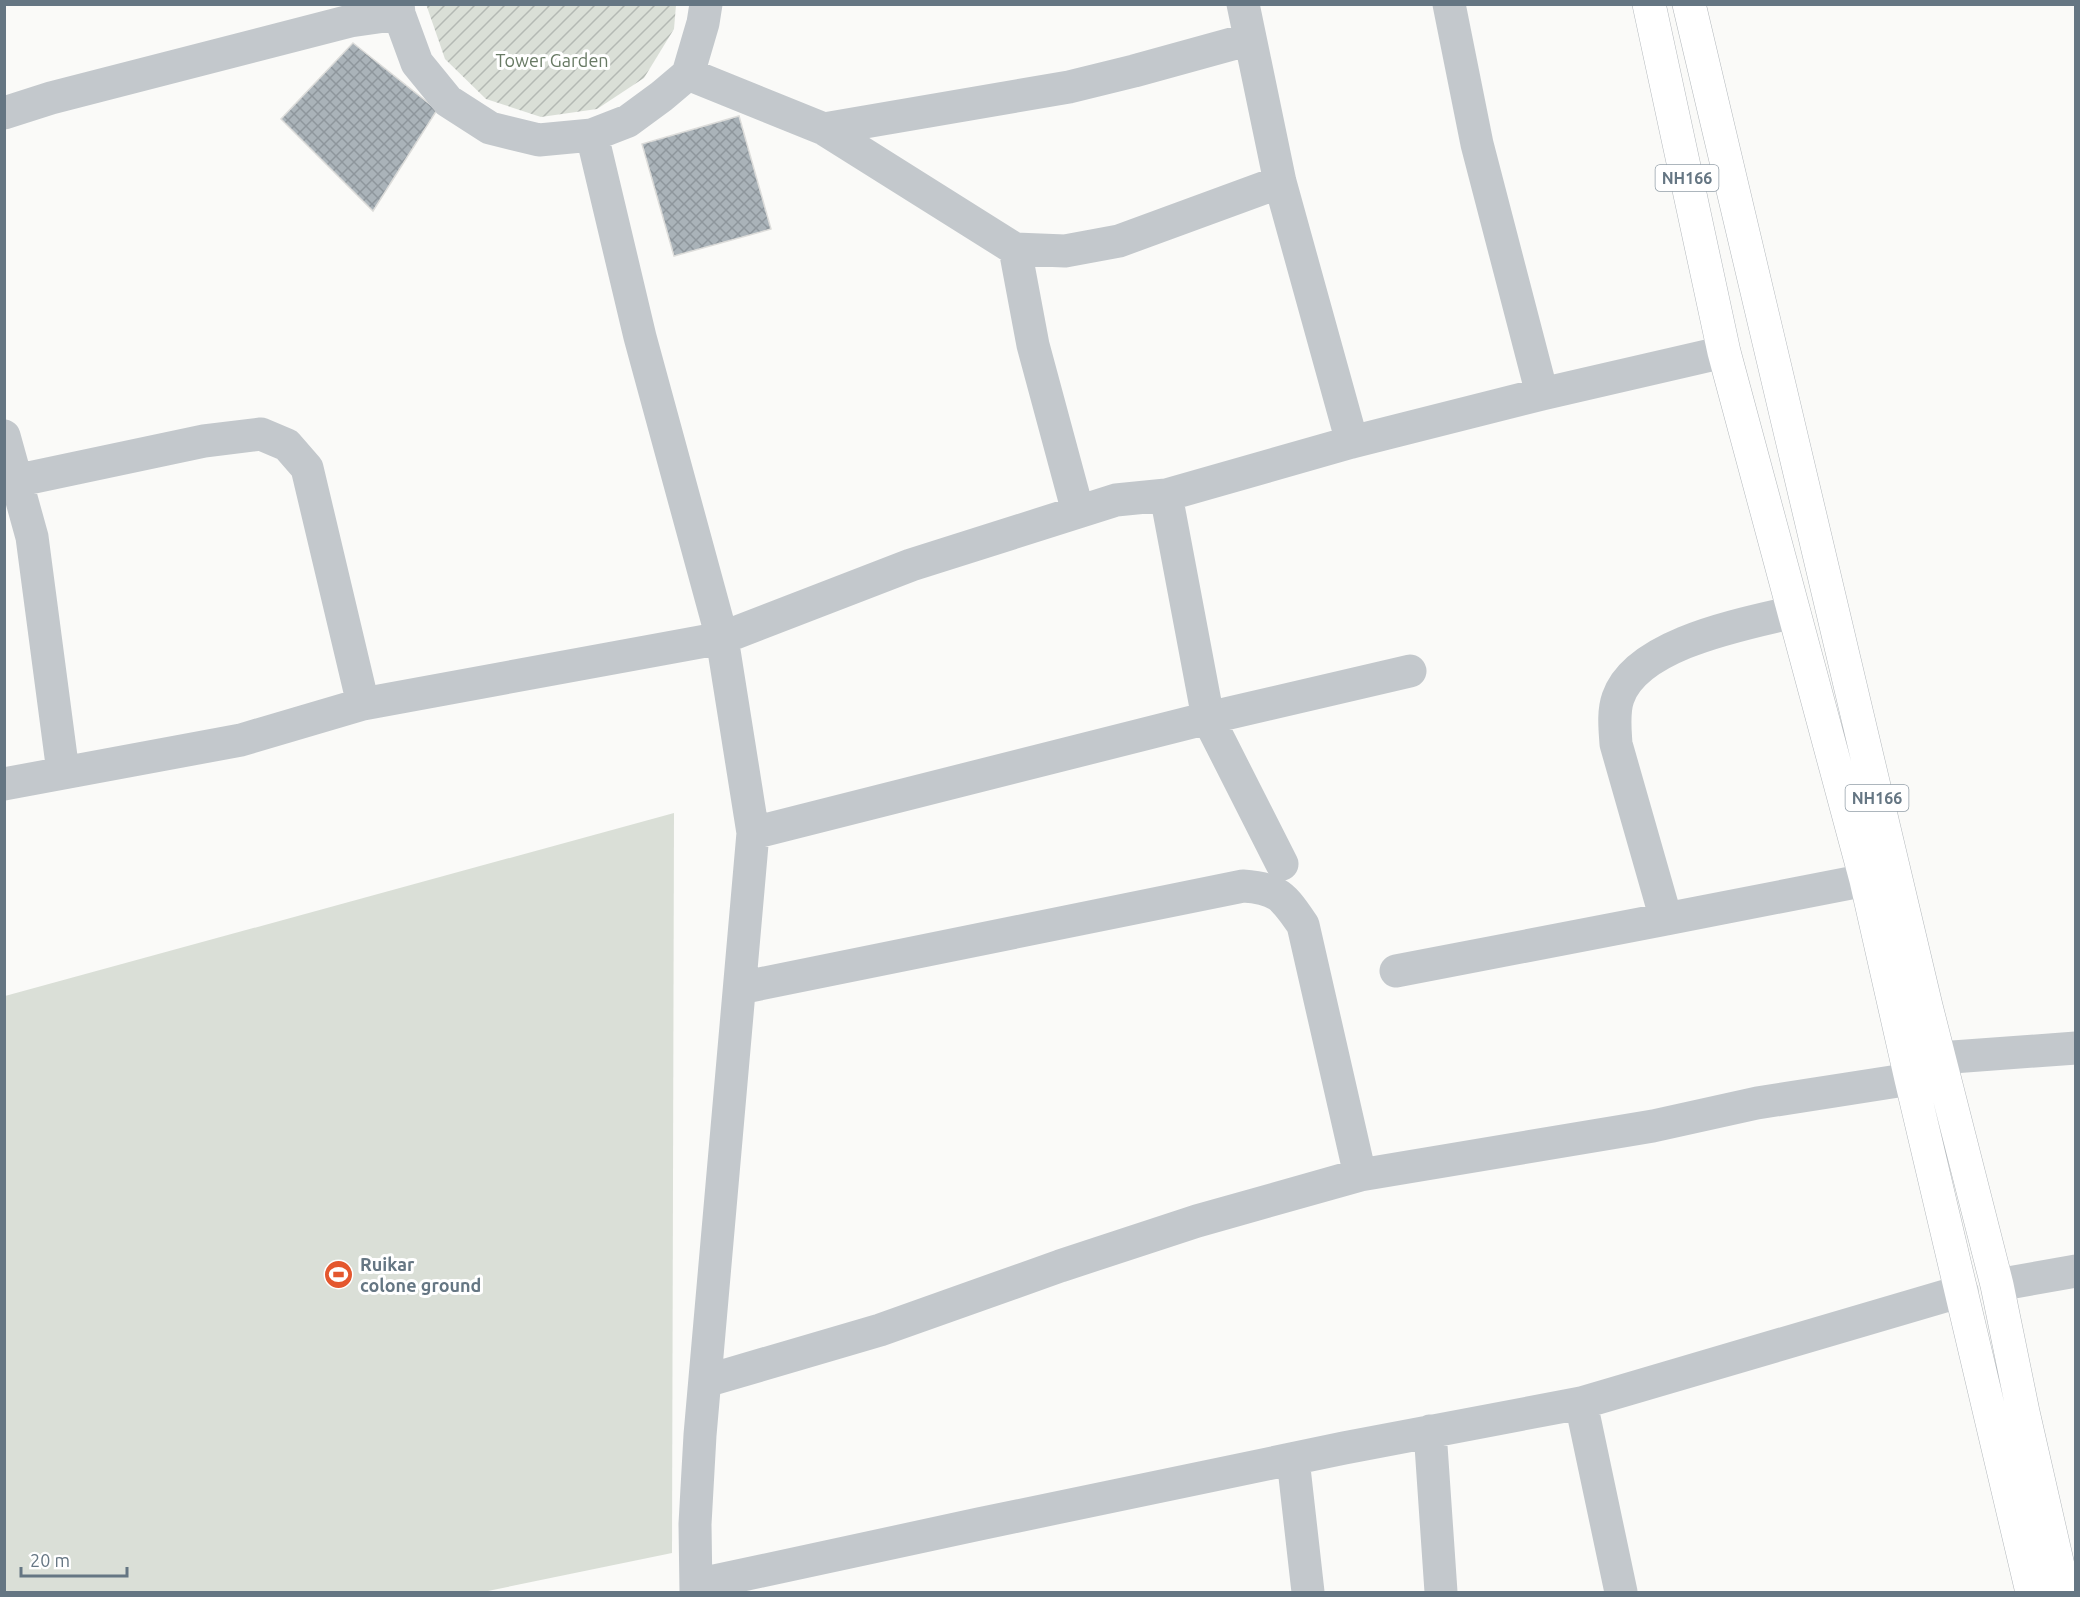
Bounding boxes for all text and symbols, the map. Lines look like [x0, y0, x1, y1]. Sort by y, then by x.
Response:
park label: Tower Garden [495, 50, 609, 70]
road number: NH166 [1656, 165, 1718, 191]
road number: NH166 [1846, 785, 1908, 811]
place label: Ruikar colone ground [360, 1254, 481, 1295]
sports icon: Ruikar colone ground [323, 1258, 355, 1290]
scale bar [21, 1540, 128, 1578]
text: 20 m [30, 1550, 70, 1570]

